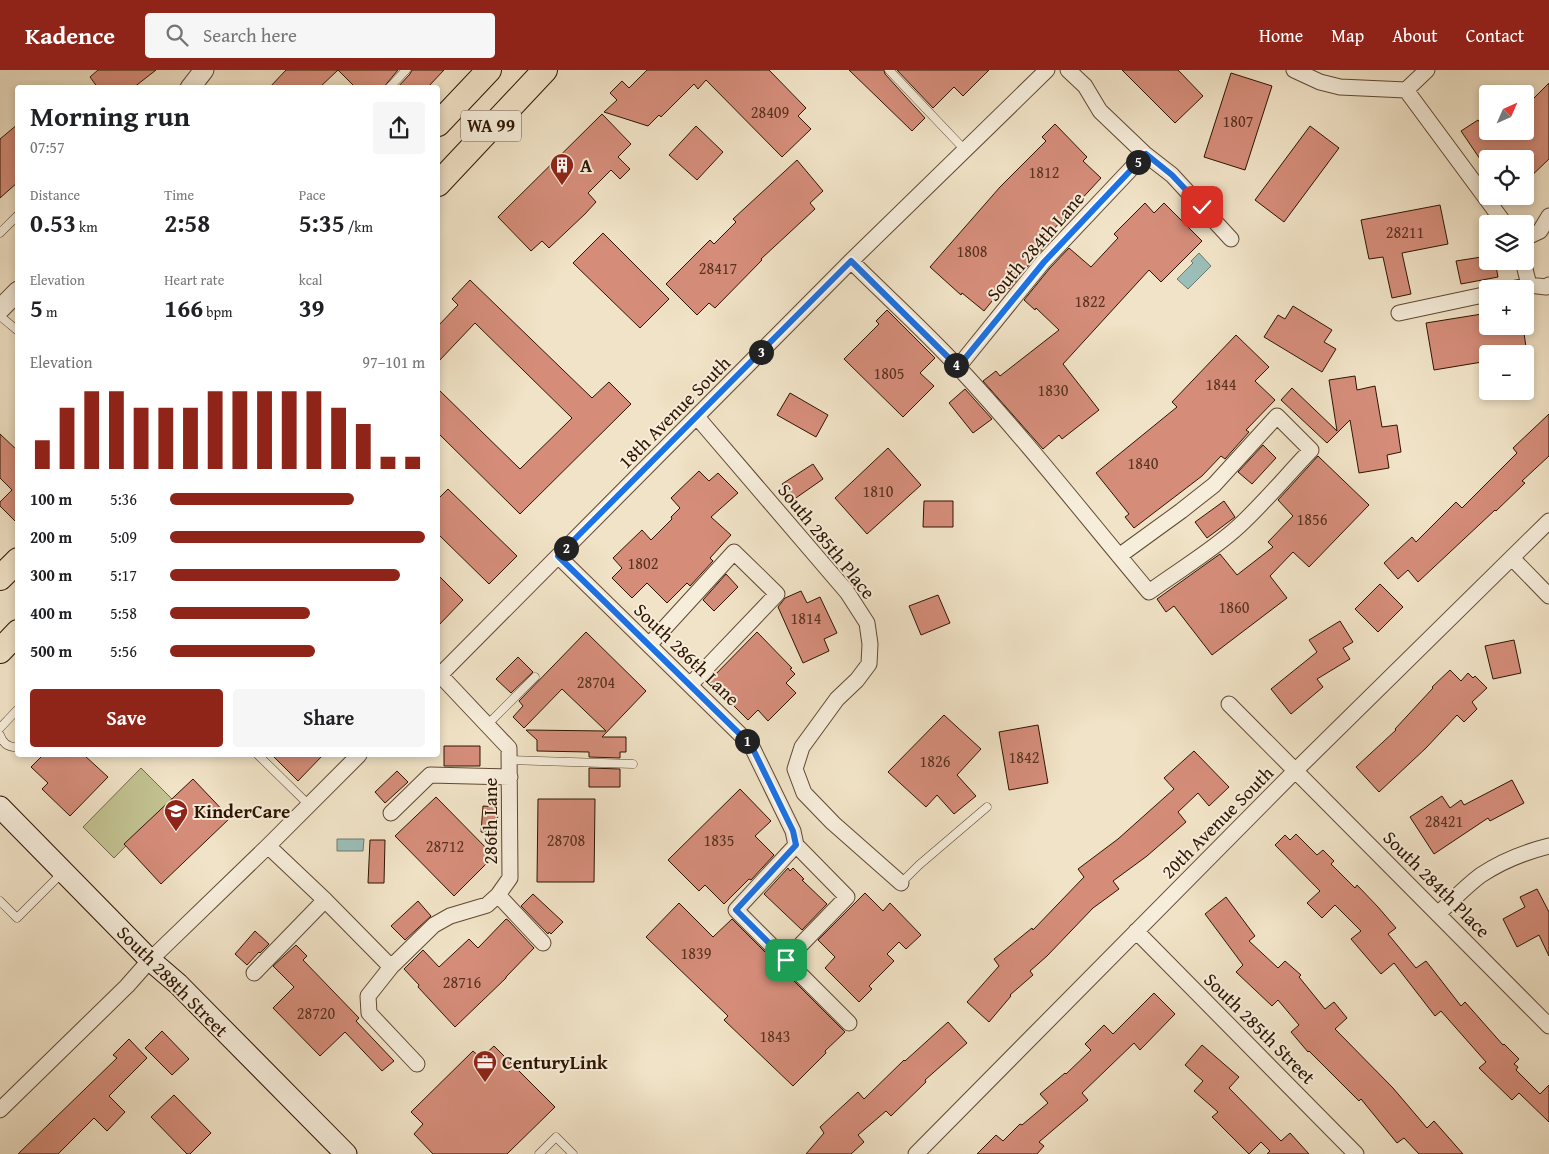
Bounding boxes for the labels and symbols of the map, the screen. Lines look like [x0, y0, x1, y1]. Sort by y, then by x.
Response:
north arrow [1479, 85, 1534, 140]
house number: 28409 [751, 100, 790, 124]
house number: 1807 [1223, 109, 1254, 133]
road number: WA 99 [461, 110, 521, 142]
pin: 5 [1126, 150, 1150, 174]
place label: A [580, 151, 592, 179]
building icon: A [549, 152, 575, 186]
house number: 1812 [1029, 160, 1059, 184]
street label: South 284th Lane [979, 185, 1091, 307]
pin [1181, 186, 1223, 228]
house number: 28211 [1386, 220, 1424, 244]
house number: 1808 [957, 239, 988, 263]
house number: 28417 [699, 256, 738, 280]
house number: 1822 [1075, 289, 1105, 313]
pin: 3 [748, 340, 774, 364]
street label: 18th Avenue South [611, 349, 737, 475]
pin: 4 [944, 352, 968, 378]
house number: 1805 [874, 361, 904, 385]
house number: 1844 [1206, 372, 1237, 396]
house number: 1830 [1038, 378, 1069, 402]
house number: 1840 [1128, 451, 1159, 475]
street label: South 285th Place [772, 477, 883, 605]
house number: 1810 [863, 479, 894, 503]
house number: 1856 [1297, 507, 1328, 531]
pin: 2 [554, 536, 578, 560]
house number: 1802 [628, 551, 658, 575]
house number: 1860 [1219, 595, 1250, 619]
street label: South 286th Lane [628, 596, 746, 712]
house number: 1814 [791, 606, 822, 630]
house number: 28704 [577, 670, 616, 694]
pin: 1 [734, 728, 760, 754]
house number: 1842 [1009, 745, 1039, 769]
house number: 1826 [920, 749, 951, 773]
street label: 20th Avenue South [1154, 759, 1280, 885]
street label: 286th Lane [476, 778, 504, 864]
place label: KinderCare [194, 797, 290, 825]
school or university icon: KinderCare [163, 798, 189, 832]
house number: 28421 [1425, 809, 1463, 833]
street label: South 284th Place [1377, 824, 1497, 944]
house number: 28708 [547, 828, 586, 852]
house number: 1835 [704, 828, 734, 852]
house number: 28712 [426, 834, 464, 858]
street label: South 288th Street [111, 919, 235, 1043]
pin [765, 939, 807, 981]
house number: 1839 [681, 941, 712, 965]
street label: South 285th Street [1198, 966, 1322, 1090]
house number: 28716 [443, 970, 482, 994]
house number: 28720 [297, 1001, 336, 1025]
house number: 1843 [760, 1024, 790, 1048]
place label: CenturyLink [502, 1048, 608, 1076]
office icon: CenturyLink [472, 1049, 498, 1083]

